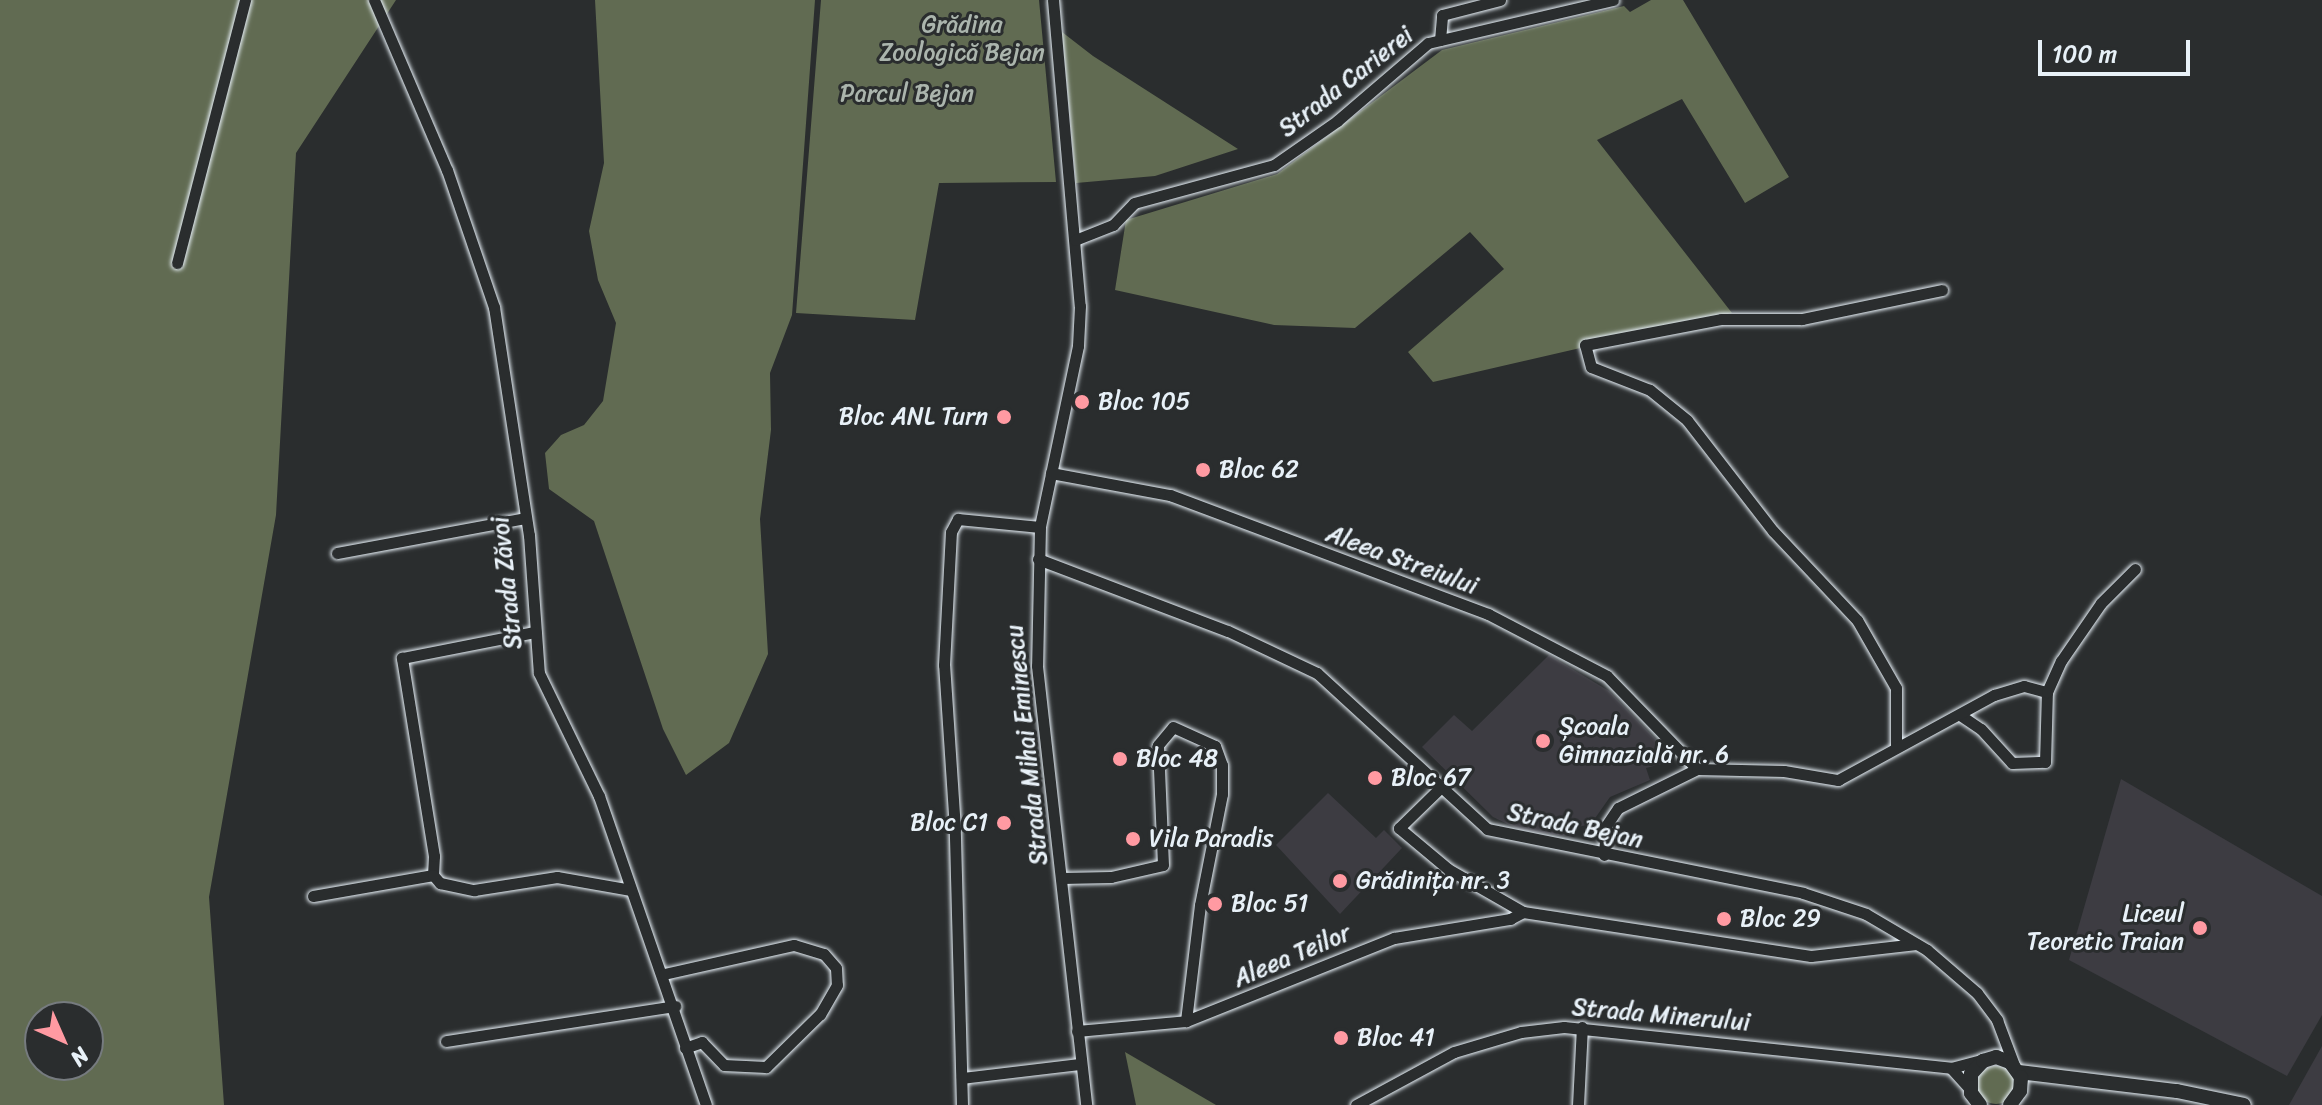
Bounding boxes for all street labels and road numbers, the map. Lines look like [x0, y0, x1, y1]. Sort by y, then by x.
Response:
street label: Strada Carierei [1273, 21, 1419, 143]
street label: Strada Zăvoi [486, 515, 528, 651]
street label: Aleea Streiului [1322, 519, 1482, 601]
street label: Strada Mihai Eminescu [1000, 624, 1054, 866]
street label: Strada Bejan [1504, 798, 1646, 854]
street label: Aleea Teilor [1229, 918, 1355, 994]
street label: Strada Minerului [1571, 993, 1751, 1037]

